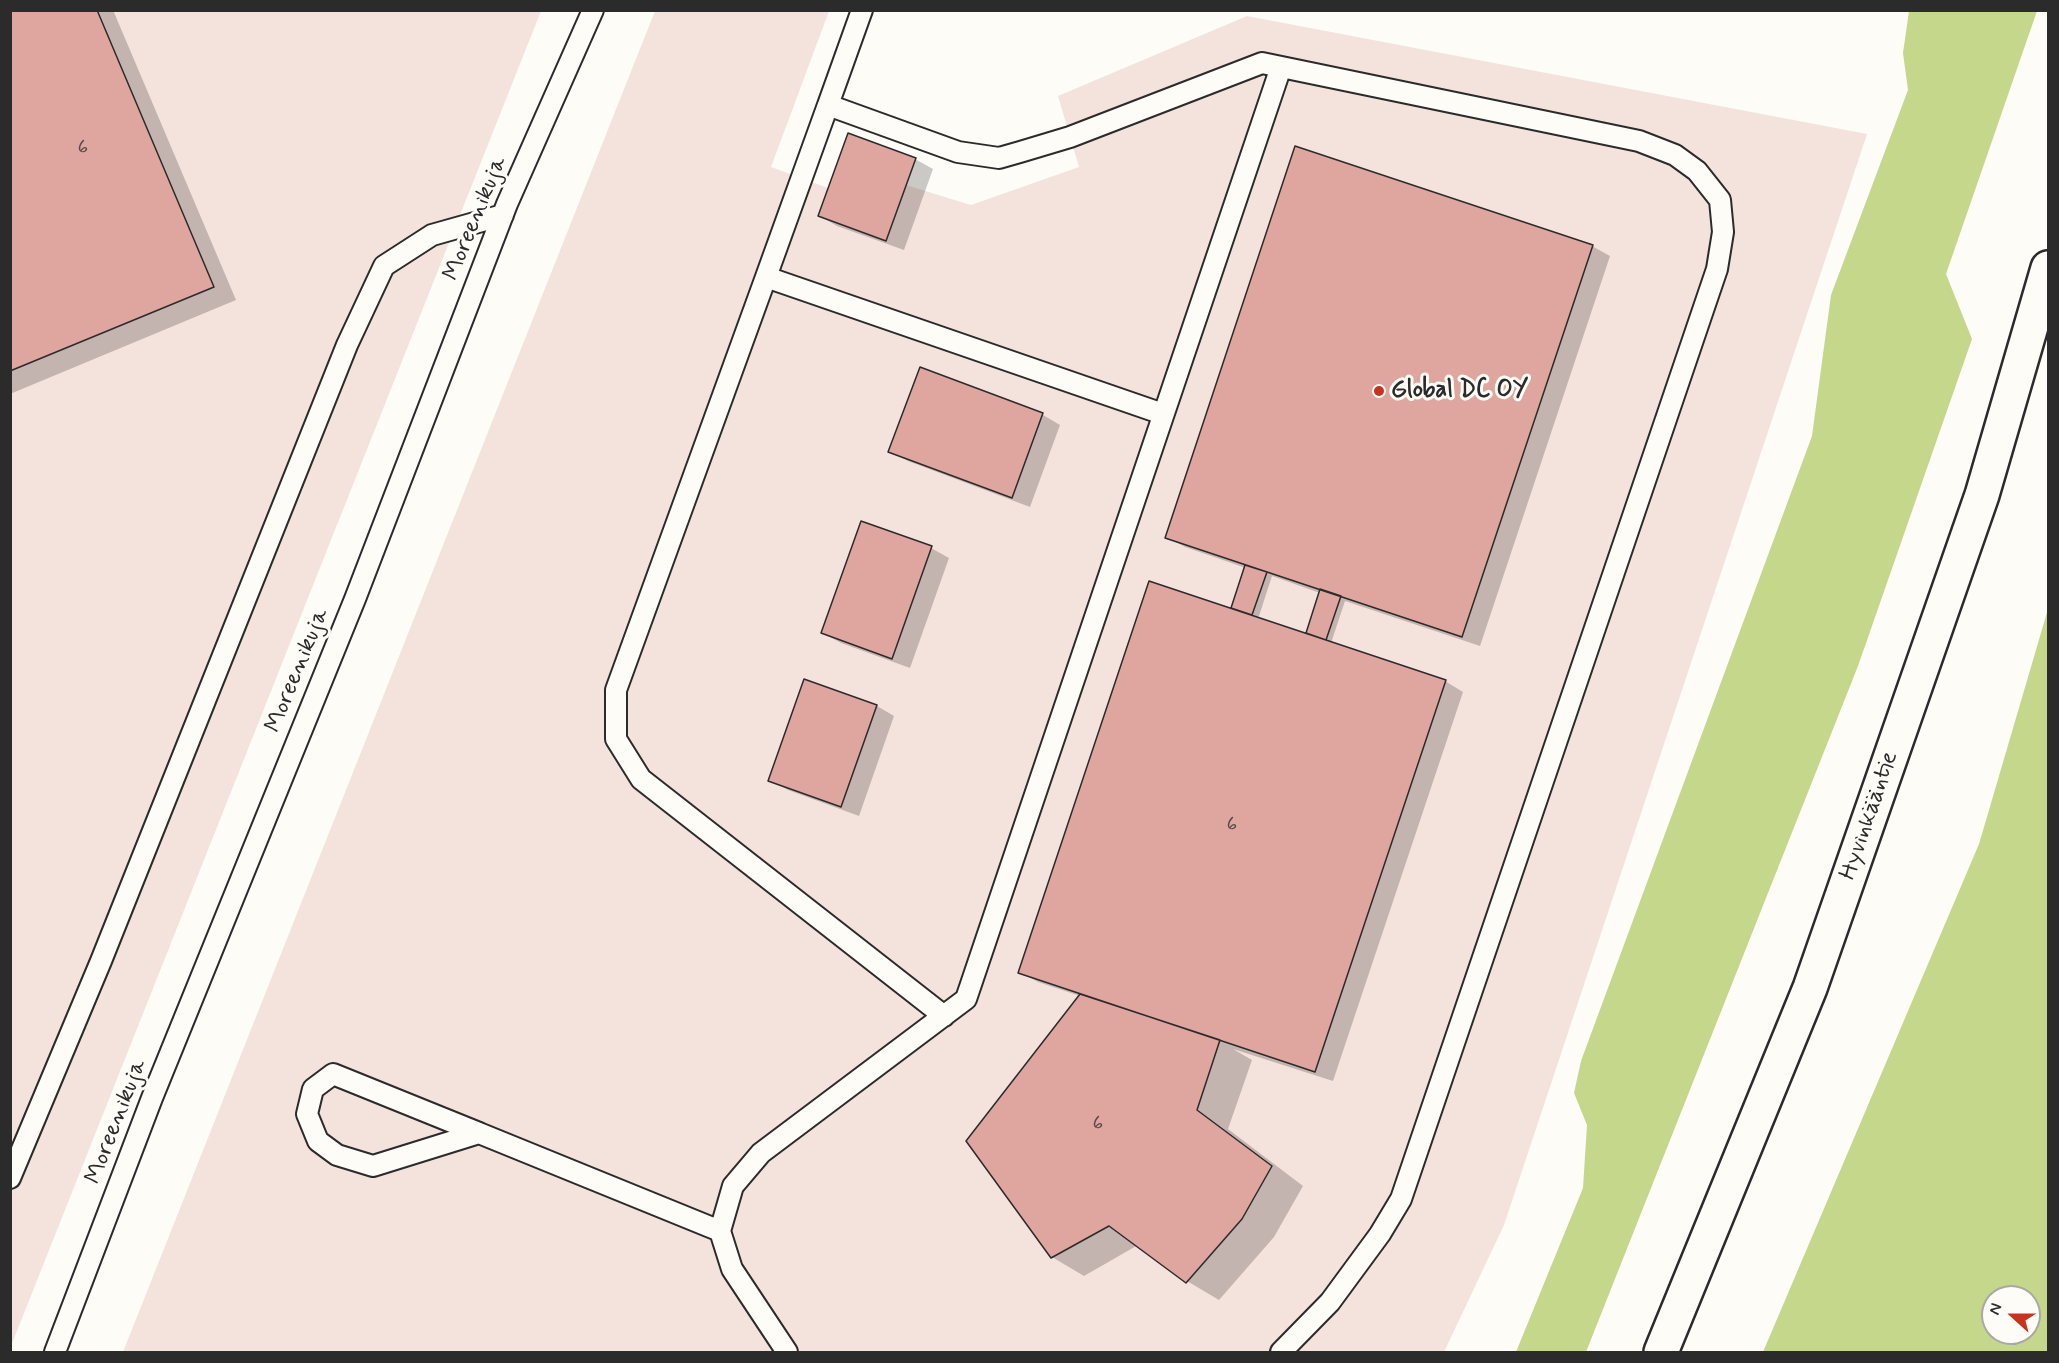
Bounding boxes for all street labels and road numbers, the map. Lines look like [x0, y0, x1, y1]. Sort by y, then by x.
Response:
street label: Moreenikuja [438, 153, 514, 285]
street label: Moreenikuja [260, 605, 336, 737]
street label: Hyvinkääntie [1835, 748, 1905, 884]
street label: Moreenikuja [80, 1056, 154, 1188]

